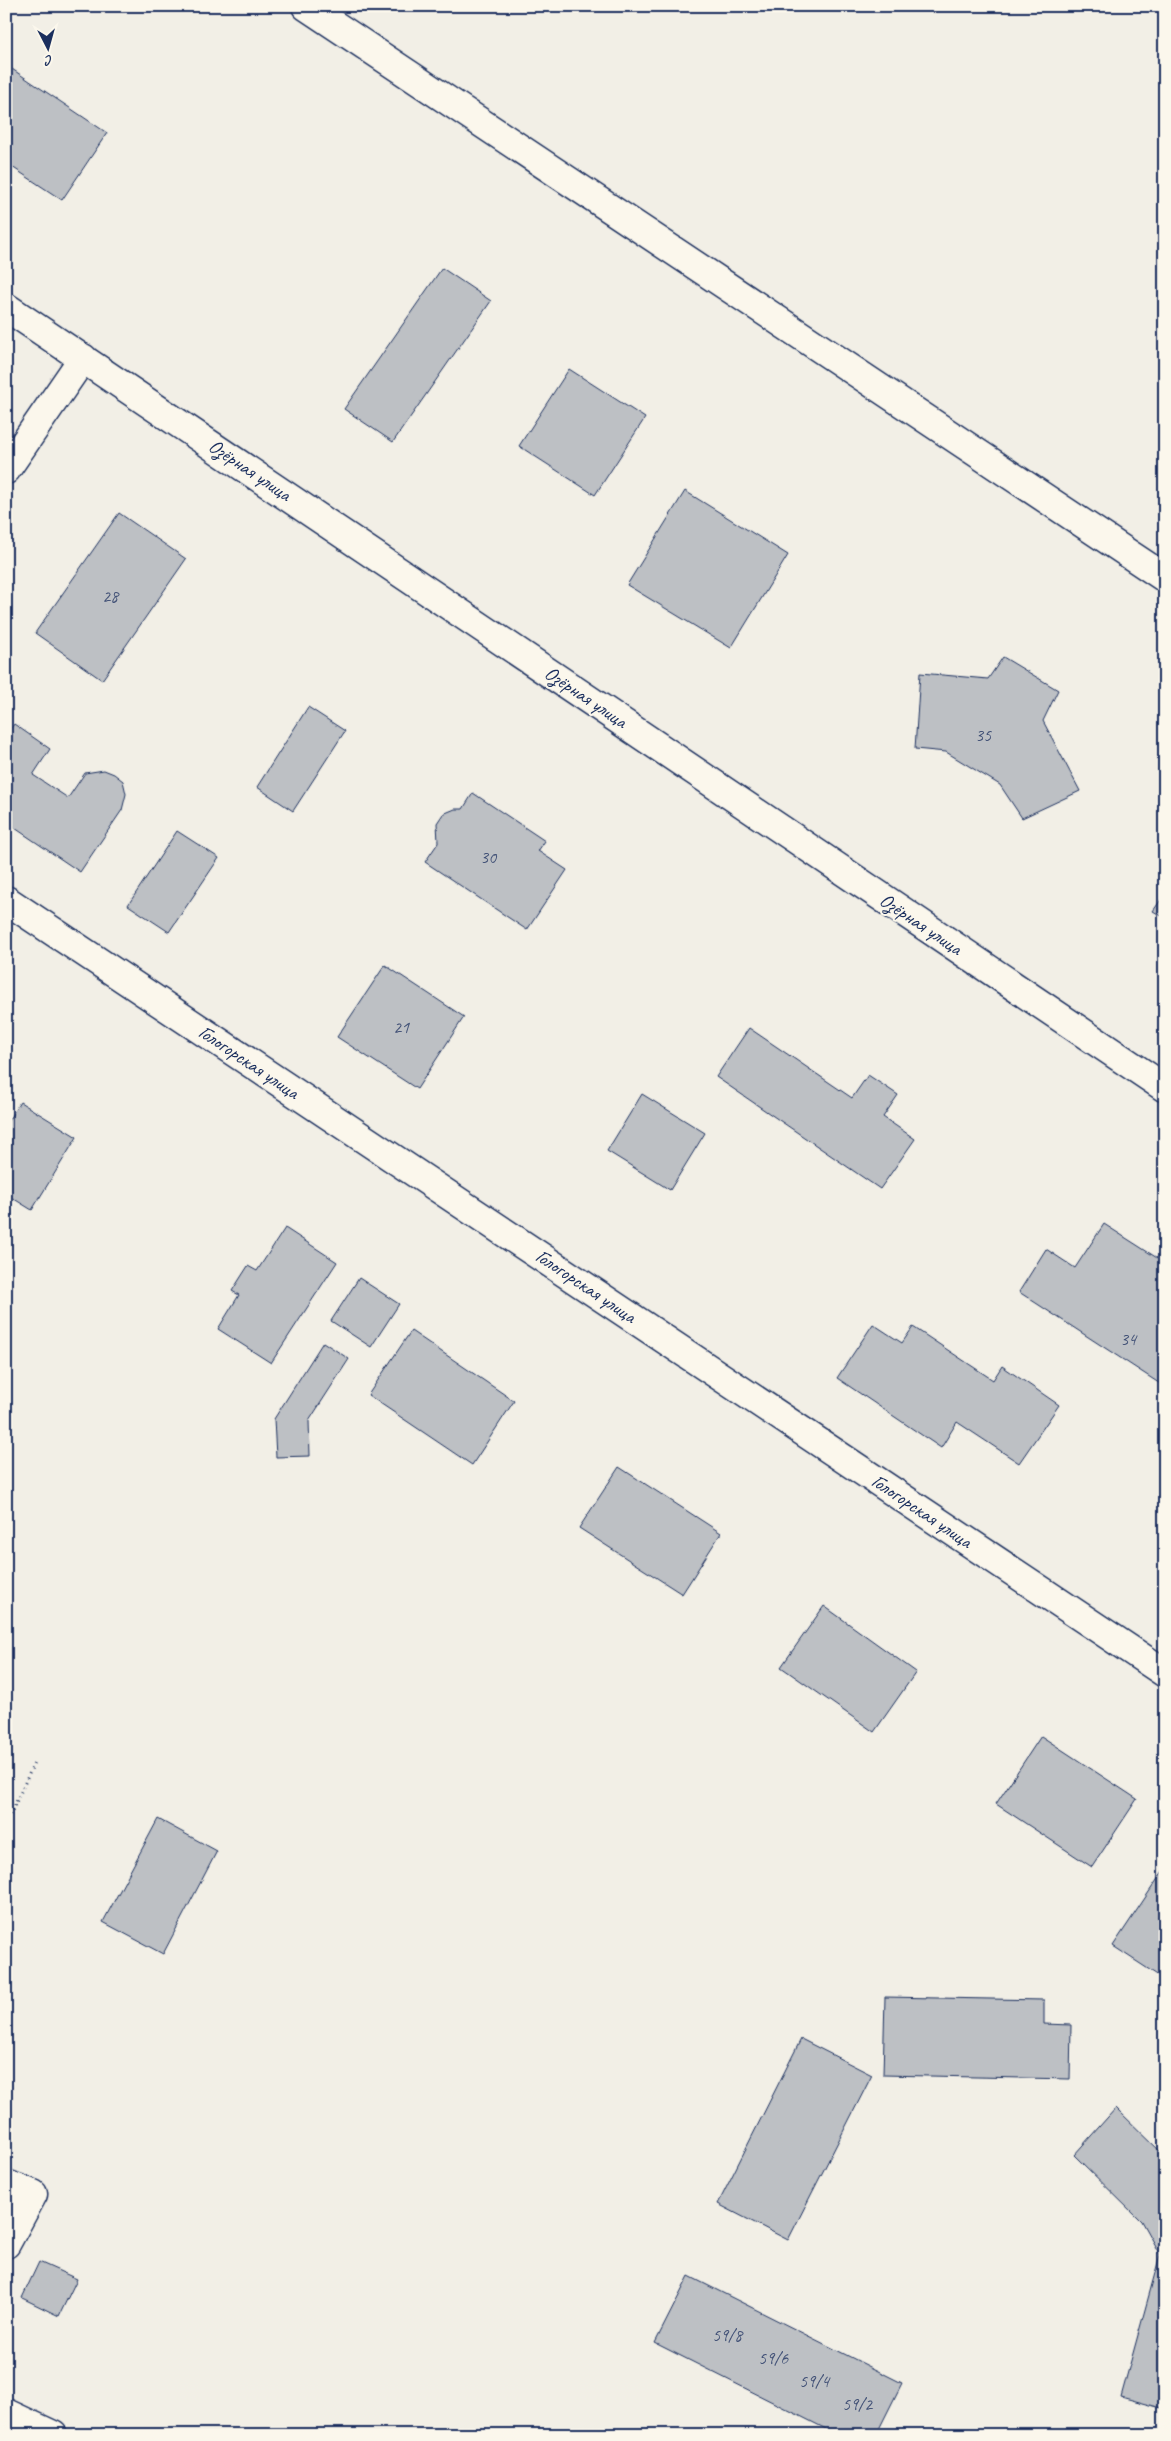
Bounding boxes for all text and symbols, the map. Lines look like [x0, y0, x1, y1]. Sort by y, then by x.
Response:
north arrow [22, 22, 72, 72]
text: С [43, 52, 54, 69]
street label: Озёрная улица [203, 433, 298, 509]
house number: 28 [102, 585, 120, 607]
street label: Озёрная улица [539, 660, 634, 736]
house number: 35 [975, 724, 992, 746]
house number: 30 [480, 846, 498, 868]
street label: Озёрная улица [874, 887, 969, 963]
house number: 21 [393, 1016, 410, 1038]
street label: Гологорская улица [194, 1019, 306, 1106]
street label: Гологорская улица [531, 1243, 643, 1330]
house number: 34 [1120, 1328, 1138, 1350]
street label: Гологорская улица [867, 1468, 979, 1555]
house number: 59/8 [712, 2324, 744, 2346]
house number: 59/6 [758, 2347, 789, 2369]
house number: 59/4 [799, 2370, 831, 2392]
house number: 59/2 [842, 2393, 874, 2415]

